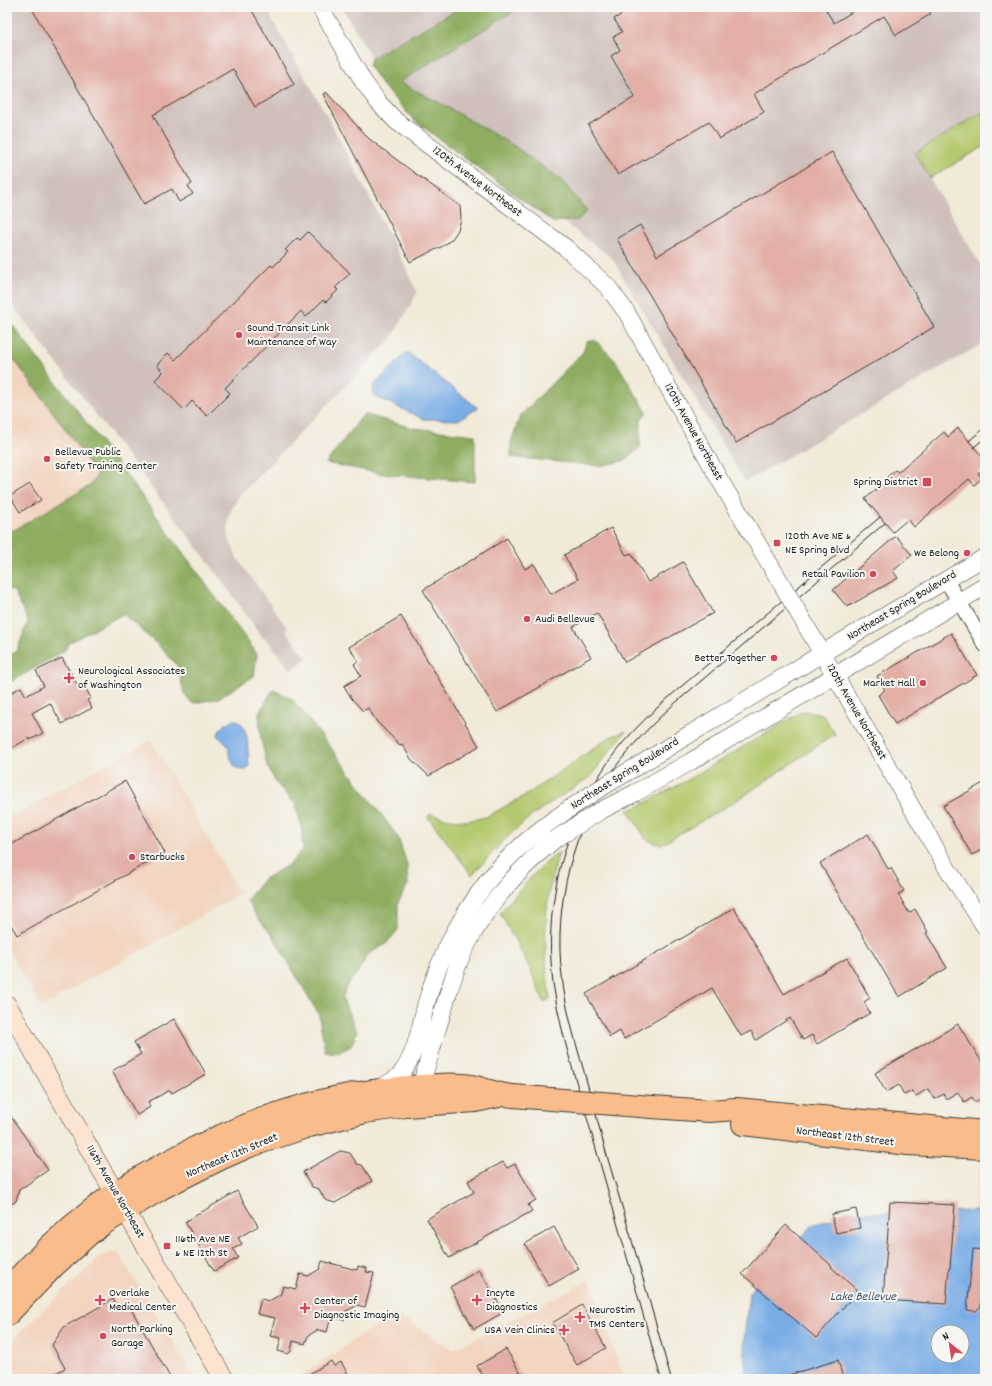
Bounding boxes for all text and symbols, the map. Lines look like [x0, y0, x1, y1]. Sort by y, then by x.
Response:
street label: 120th Avenue Northeast [428, 143, 526, 222]
place label: Sound Transit Link Maintenance of Way [247, 320, 338, 351]
marker: Sound Transit Link Maintenance of Way [234, 330, 244, 340]
street label: 120th Avenue Northeast [659, 380, 727, 484]
place label: Bellevue Public Safety Training Center [55, 444, 157, 475]
marker: Bellevue Public Safety Training Center [42, 454, 52, 464]
place label: Spring District [853, 474, 919, 491]
marker: Spring District [921, 476, 933, 488]
place label: 120th Ave NE & NE Spring Blvd [785, 528, 851, 559]
marker: 120th Ave NE & NE Spring Blvd [772, 538, 782, 548]
place label: We Belong [914, 545, 959, 562]
marker: We Belong [962, 548, 972, 558]
place label: Retail Pavilion [802, 566, 865, 583]
street label: Northeast Spring Boulevard [844, 567, 960, 645]
marker: Retail Pavilion [868, 569, 878, 579]
place label: Audi Bellevue [535, 611, 595, 628]
marker: Audi Bellevue [522, 614, 532, 624]
place label: Better Together [694, 650, 767, 667]
marker: Better Together [769, 653, 779, 663]
street label: 120th Avenue Northeast [821, 661, 891, 764]
place label: Neurological Associates of Washington [78, 663, 185, 694]
marker: Neurological Associates of Washington [63, 672, 75, 684]
place label: Market Hall [863, 675, 915, 692]
marker: Market Hall [918, 678, 928, 688]
street label: Northeast Spring Boulevard [568, 734, 682, 814]
place label: Starbucks [140, 849, 185, 866]
marker: Starbucks [127, 852, 137, 862]
street label: Northeast 12th Street [795, 1123, 895, 1152]
street label: Northeast 12th Street [183, 1129, 281, 1183]
street label: 116th Avenue Northeast [81, 1142, 149, 1242]
place label: 116th Ave NE & NE 12th St [175, 1231, 230, 1262]
marker: 116th Ave NE & NE 12th St [162, 1241, 172, 1251]
place label: Overlake Medical Center [109, 1285, 177, 1316]
place label: Incyte Diagnostics [486, 1285, 538, 1316]
water label: Lake Bellevue [830, 1288, 897, 1307]
place label: Center of Diagnostic Imaging [314, 1293, 399, 1324]
marker: Overlake Medical Center [94, 1294, 106, 1306]
marker: Incyte Diagnostics [471, 1294, 483, 1306]
marker: Center of Diagnostic Imaging [299, 1302, 311, 1314]
place label: NeuroStim TMS Centers [589, 1302, 645, 1333]
marker: NeuroStim TMS Centers [574, 1311, 586, 1323]
place label: North Parking Garage [111, 1321, 173, 1352]
place label: USA Vein Clinics [484, 1322, 555, 1339]
marker: USA Vein Clinics [558, 1324, 570, 1336]
north arrow [930, 1324, 970, 1364]
text: N [940, 1329, 953, 1345]
marker: North Parking Garage [98, 1331, 108, 1341]

